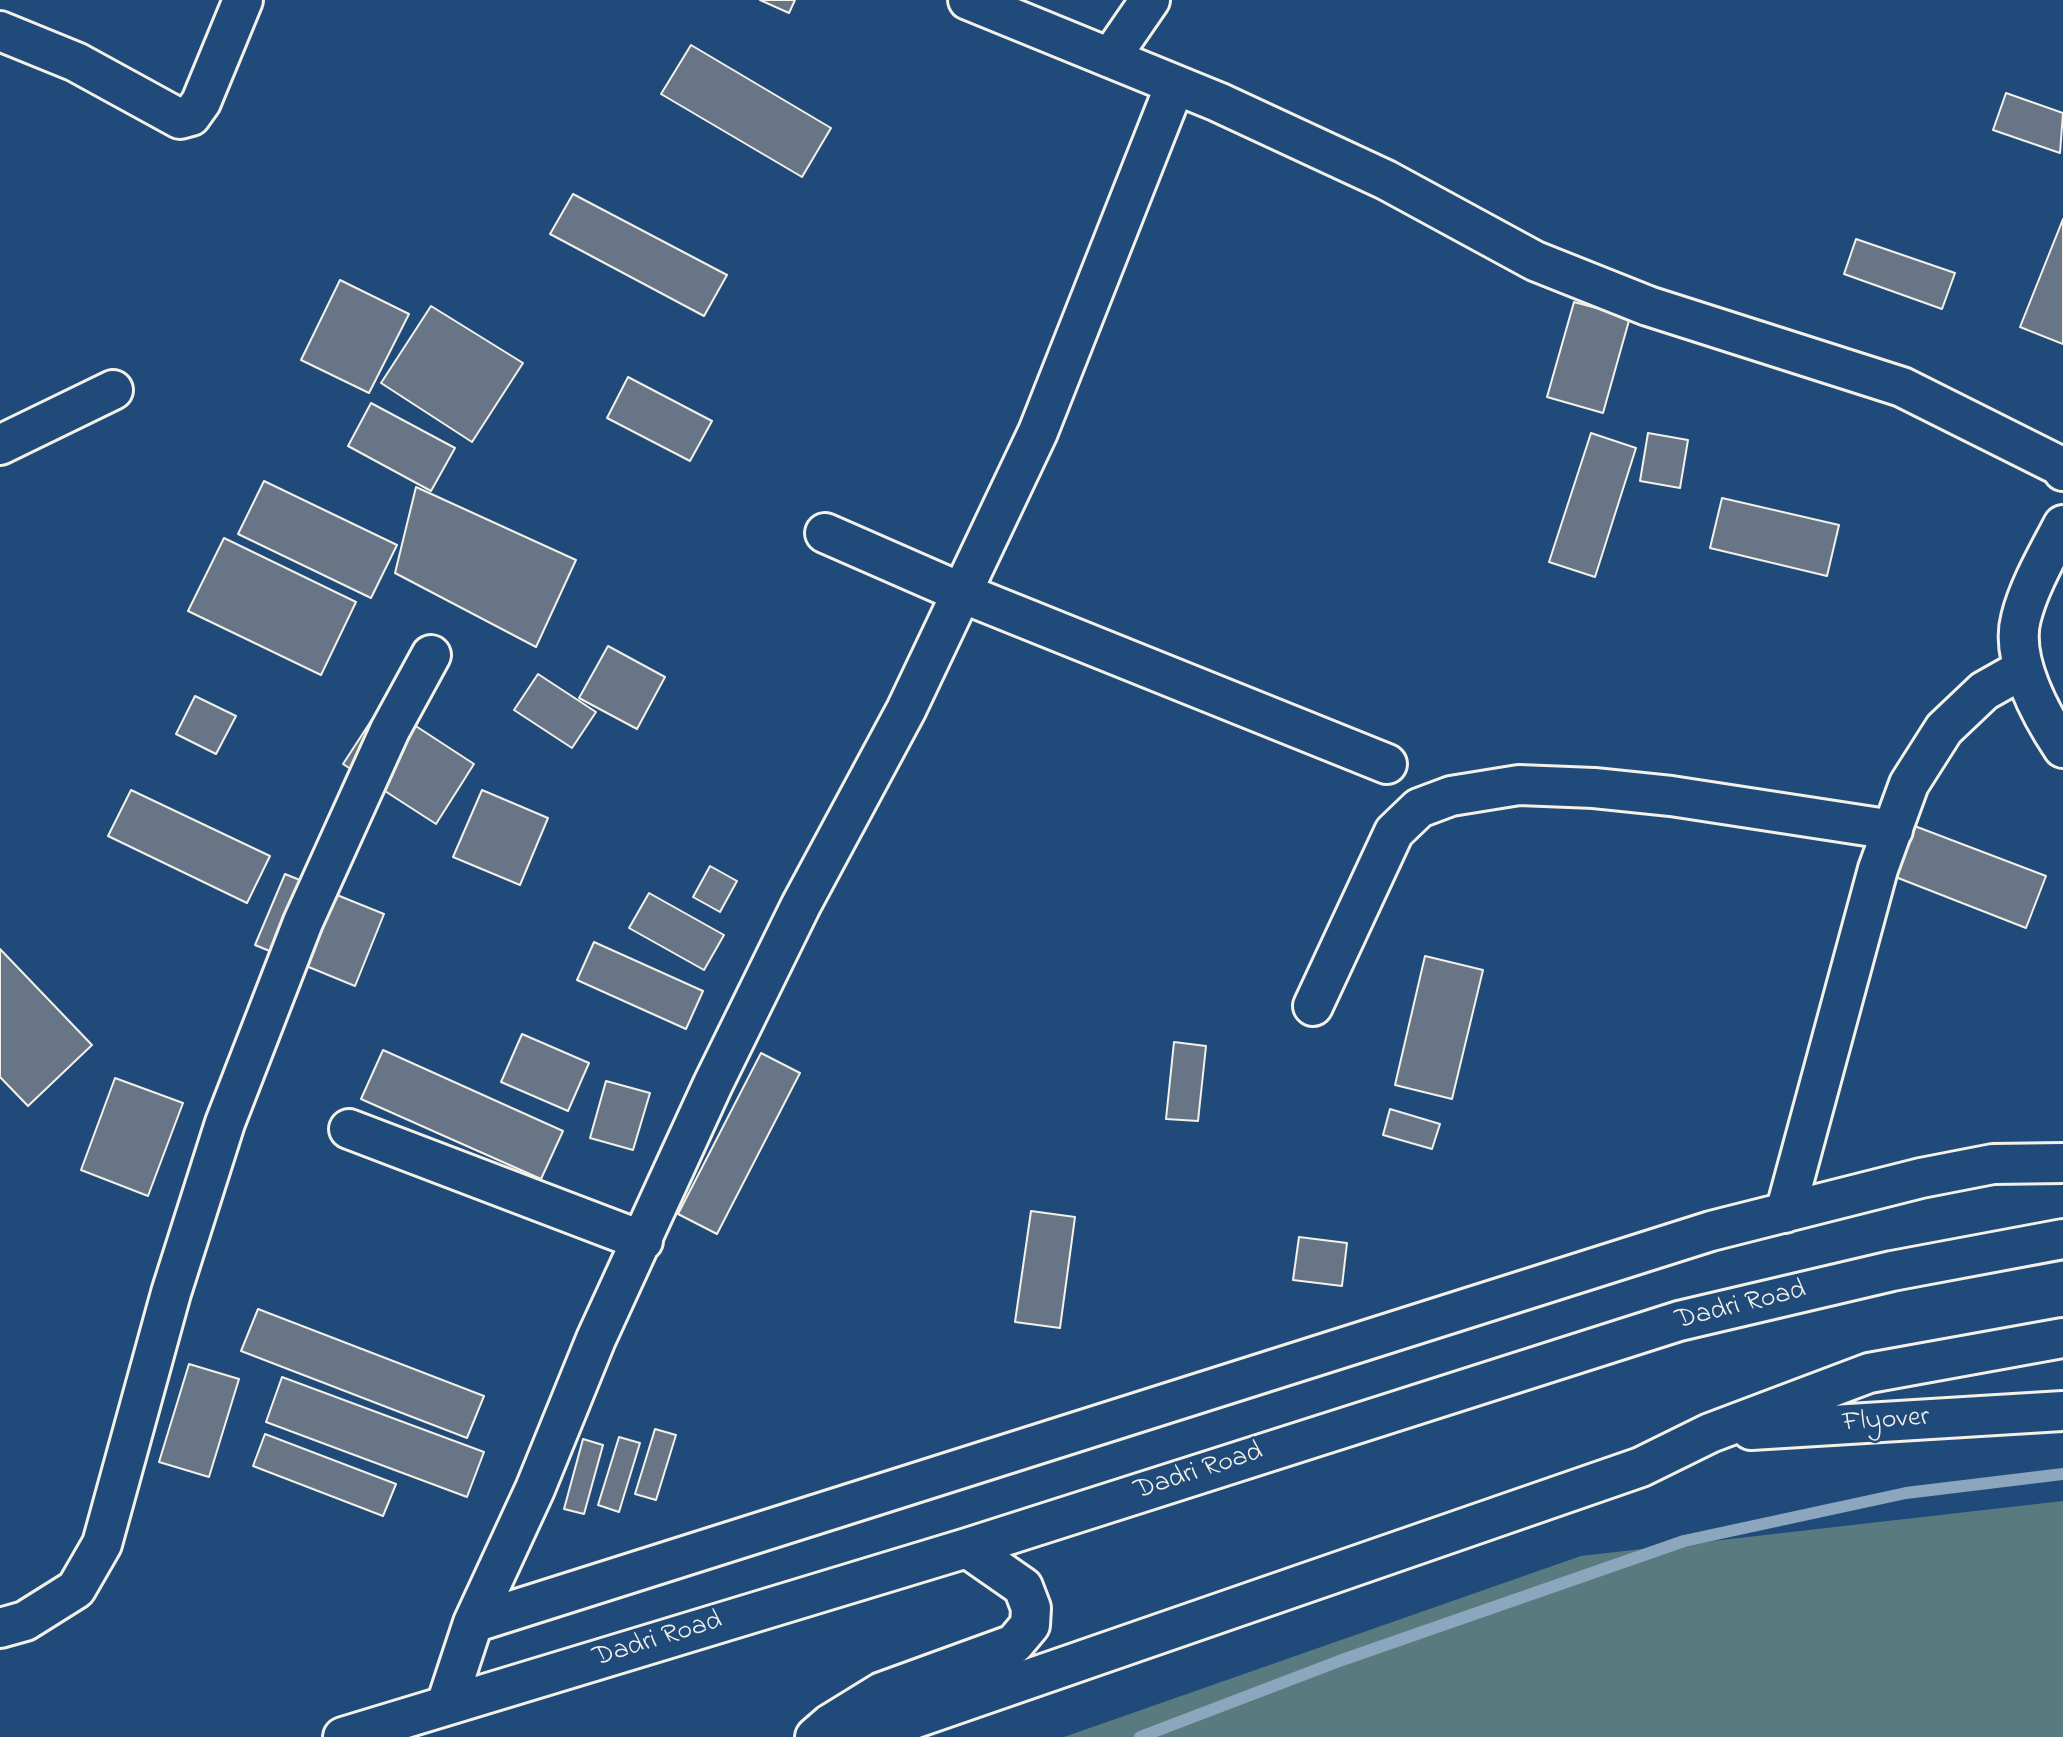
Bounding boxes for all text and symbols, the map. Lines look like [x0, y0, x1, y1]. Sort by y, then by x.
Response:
street label: Dadri Road [1672, 1275, 1810, 1339]
street label: Flyover [1842, 1402, 1930, 1442]
street label: Dadri Road [1131, 1436, 1267, 1510]
street label: Dadri Road [589, 1605, 727, 1677]

